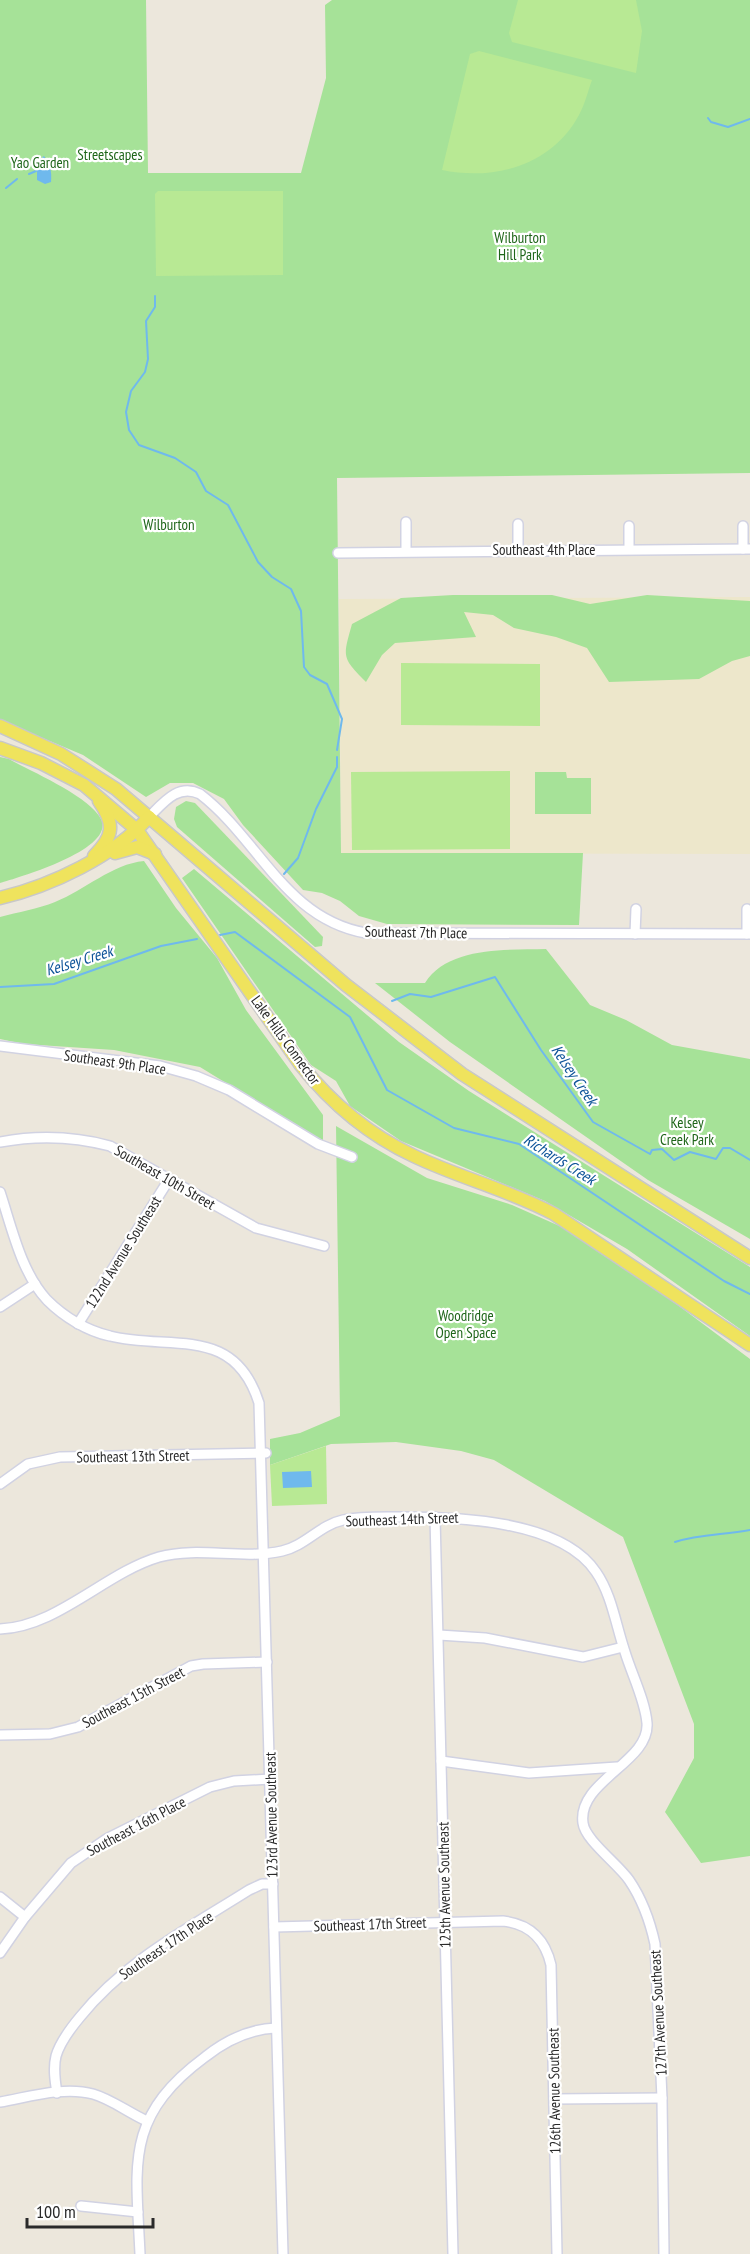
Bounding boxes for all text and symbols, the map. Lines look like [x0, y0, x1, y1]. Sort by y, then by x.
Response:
park label: Streetscapes [77, 145, 143, 164]
park label: Yao Garden [11, 153, 69, 172]
park label: Wilburton Hill Park [494, 228, 546, 264]
park label: Wilburton [143, 515, 195, 534]
street label: Southeast 4th Place [493, 540, 595, 559]
street label: Southeast 7th Place [364, 922, 468, 942]
water label: Kelsey Creek [43, 940, 117, 980]
street label: Lake Hills Connector [247, 992, 325, 1089]
water label: Kelsey Creek [547, 1041, 604, 1111]
street label: Southeast 9th Place [63, 1045, 167, 1079]
park label: Kelsey Creek Park [660, 1113, 714, 1149]
water label: Richards Creek [520, 1129, 601, 1190]
street label: Southeast 10th Street [111, 1140, 219, 1214]
street label: 122nd Avenue Southeast [81, 1192, 165, 1312]
park label: Woodridge Open Space [436, 1306, 496, 1342]
street label: Southeast 13th Street [76, 1446, 190, 1466]
street label: Southeast 14th Street [345, 1508, 459, 1530]
street label: Southeast 15th Street [79, 1662, 187, 1732]
street label: 123rd Avenue Southeast [260, 1752, 282, 1878]
street label: Southeast 16th Place [83, 1792, 189, 1860]
street label: 125th Avenue Southeast [433, 1822, 455, 1948]
street label: Southeast 17th Place [115, 1906, 217, 1984]
street label: Southeast 17th Street [313, 1913, 427, 1935]
street label: 127th Avenue Southeast [645, 1949, 671, 2077]
street label: 126th Avenue Southeast [543, 2028, 565, 2154]
scale bar [27, 2191, 153, 2229]
text: 100 m [36, 2200, 76, 2223]

